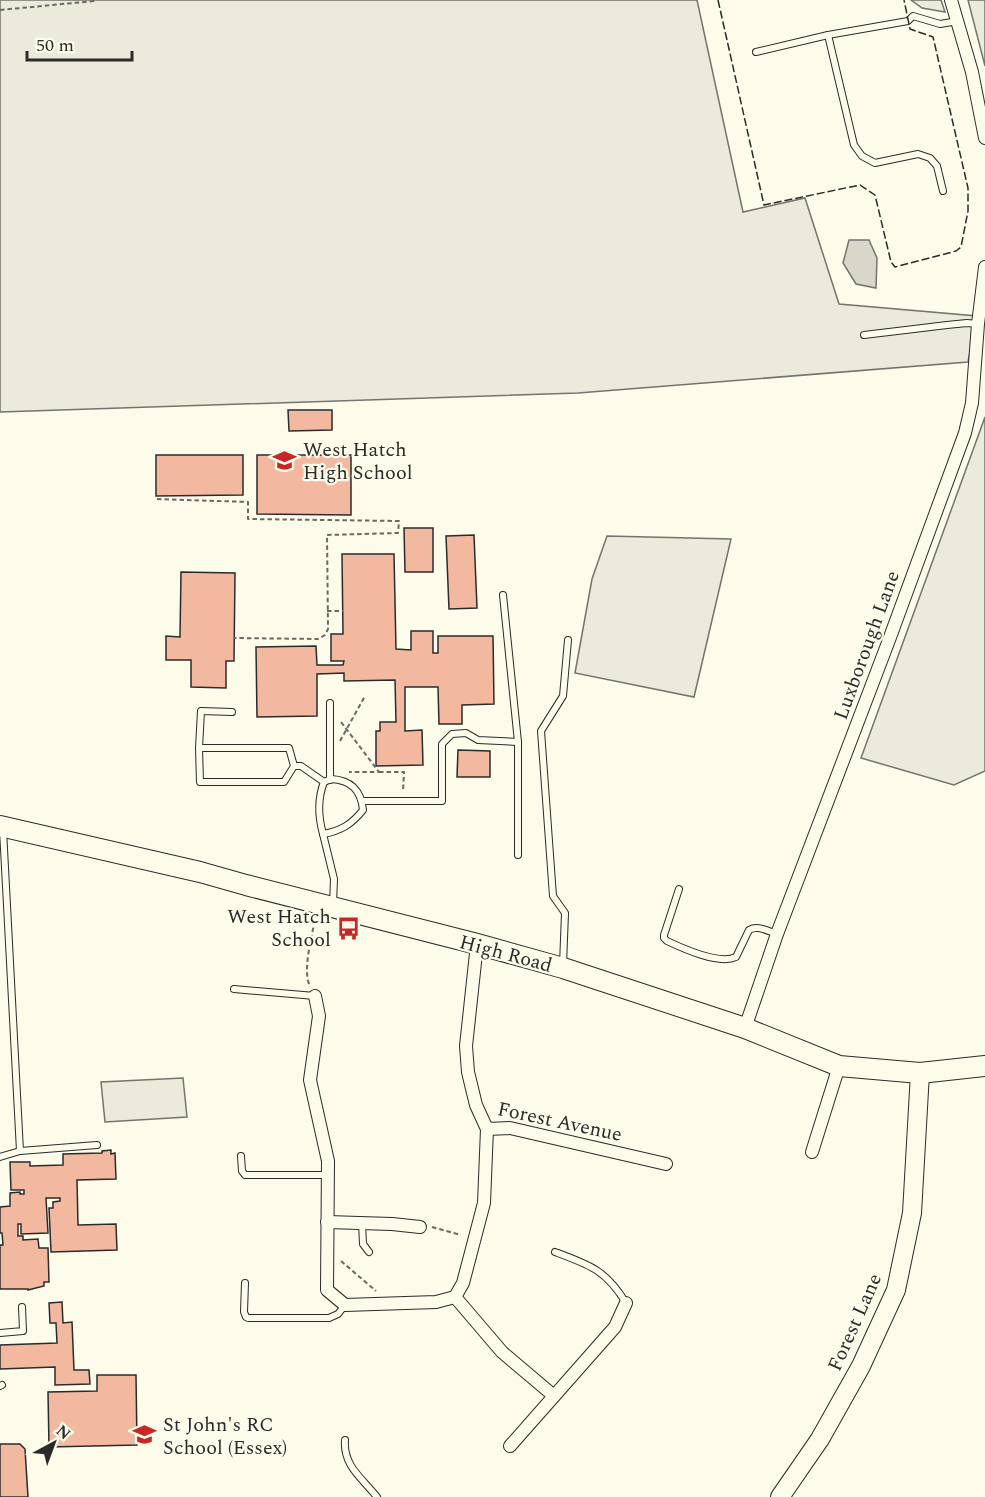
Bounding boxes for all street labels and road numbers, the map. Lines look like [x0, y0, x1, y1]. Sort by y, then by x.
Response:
street label: Luxborough Lane [826, 567, 908, 724]
street label: High Road [456, 927, 555, 981]
street label: Forest Avenue [495, 1094, 625, 1150]
street label: Forest Lane [820, 1269, 890, 1376]

